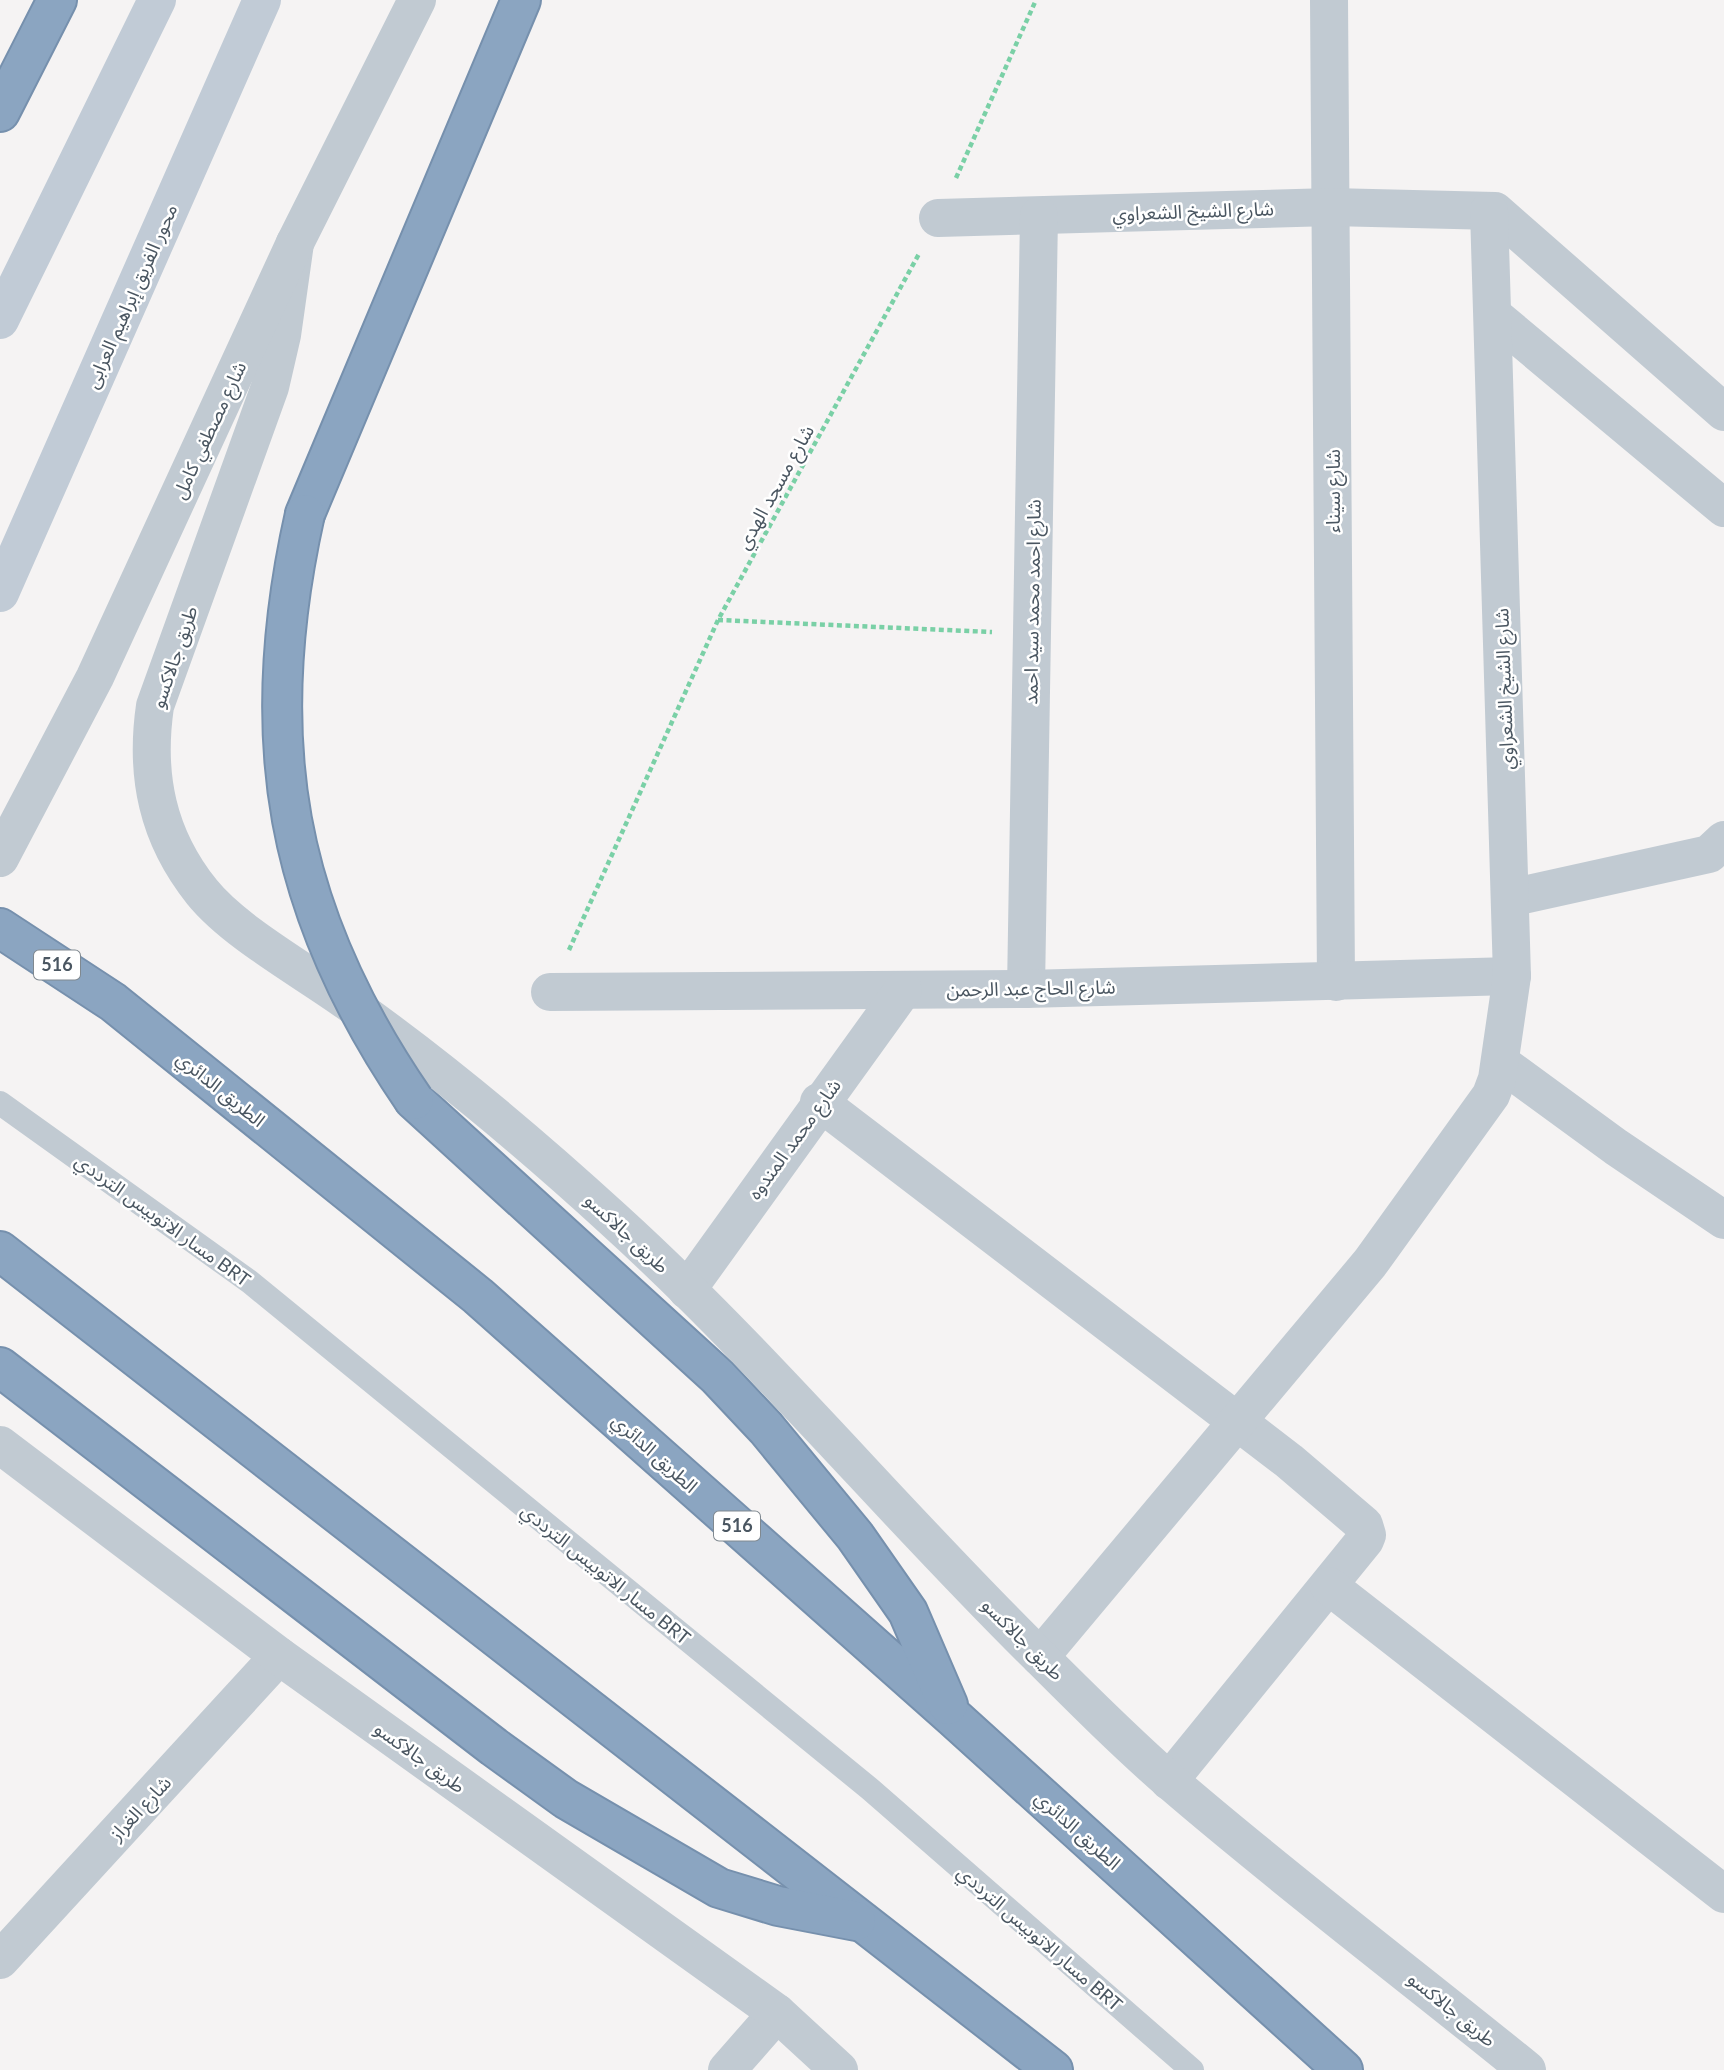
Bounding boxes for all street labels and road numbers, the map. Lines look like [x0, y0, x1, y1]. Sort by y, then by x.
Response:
street label: شارع الشيخ الشعراوي [1112, 196, 1274, 229]
street label: محور الفريق إبراهيم العرابى [80, 200, 185, 393]
street label: شارع مصطفي كامل [167, 357, 254, 504]
street label: شارع مسجد الهدي [731, 421, 822, 555]
street label: شارع سيناء [1321, 449, 1347, 533]
street label: شارع احمد محمد سيد احمد [1018, 499, 1048, 705]
street label: طريق جالاكسو [145, 603, 203, 711]
street label: شارع الشيخ الشعراوي [1489, 608, 1522, 770]
road number: 516 [34, 950, 80, 980]
street label: شارع الحاج عبد الرحمن [946, 975, 1116, 1003]
street label: الطريق الدائري [170, 1046, 270, 1135]
street label: شارع محمد المندوه [742, 1074, 847, 1205]
street label: مسار الاتوبيس الترددي BRT [69, 1148, 255, 1294]
street label: طريق جالاكسو [580, 1188, 674, 1278]
street label: الطريق الدائري [605, 1408, 703, 1500]
street label: مسار الاتوبيس الترددي BRT [514, 1498, 695, 1652]
road number: 516 [714, 1512, 760, 1540]
street label: طريق جالاكسو [977, 1593, 1069, 1685]
street label: طريق جالاكسو [370, 1716, 470, 1798]
street label: شارع الغراز [103, 1771, 177, 1847]
street label: الطريق الدائري [1028, 1785, 1126, 1877]
street label: مسار الاتوبيس الترددي BRT [950, 1860, 1127, 2019]
street label: طريق جالاكسو [1403, 1966, 1501, 2052]

